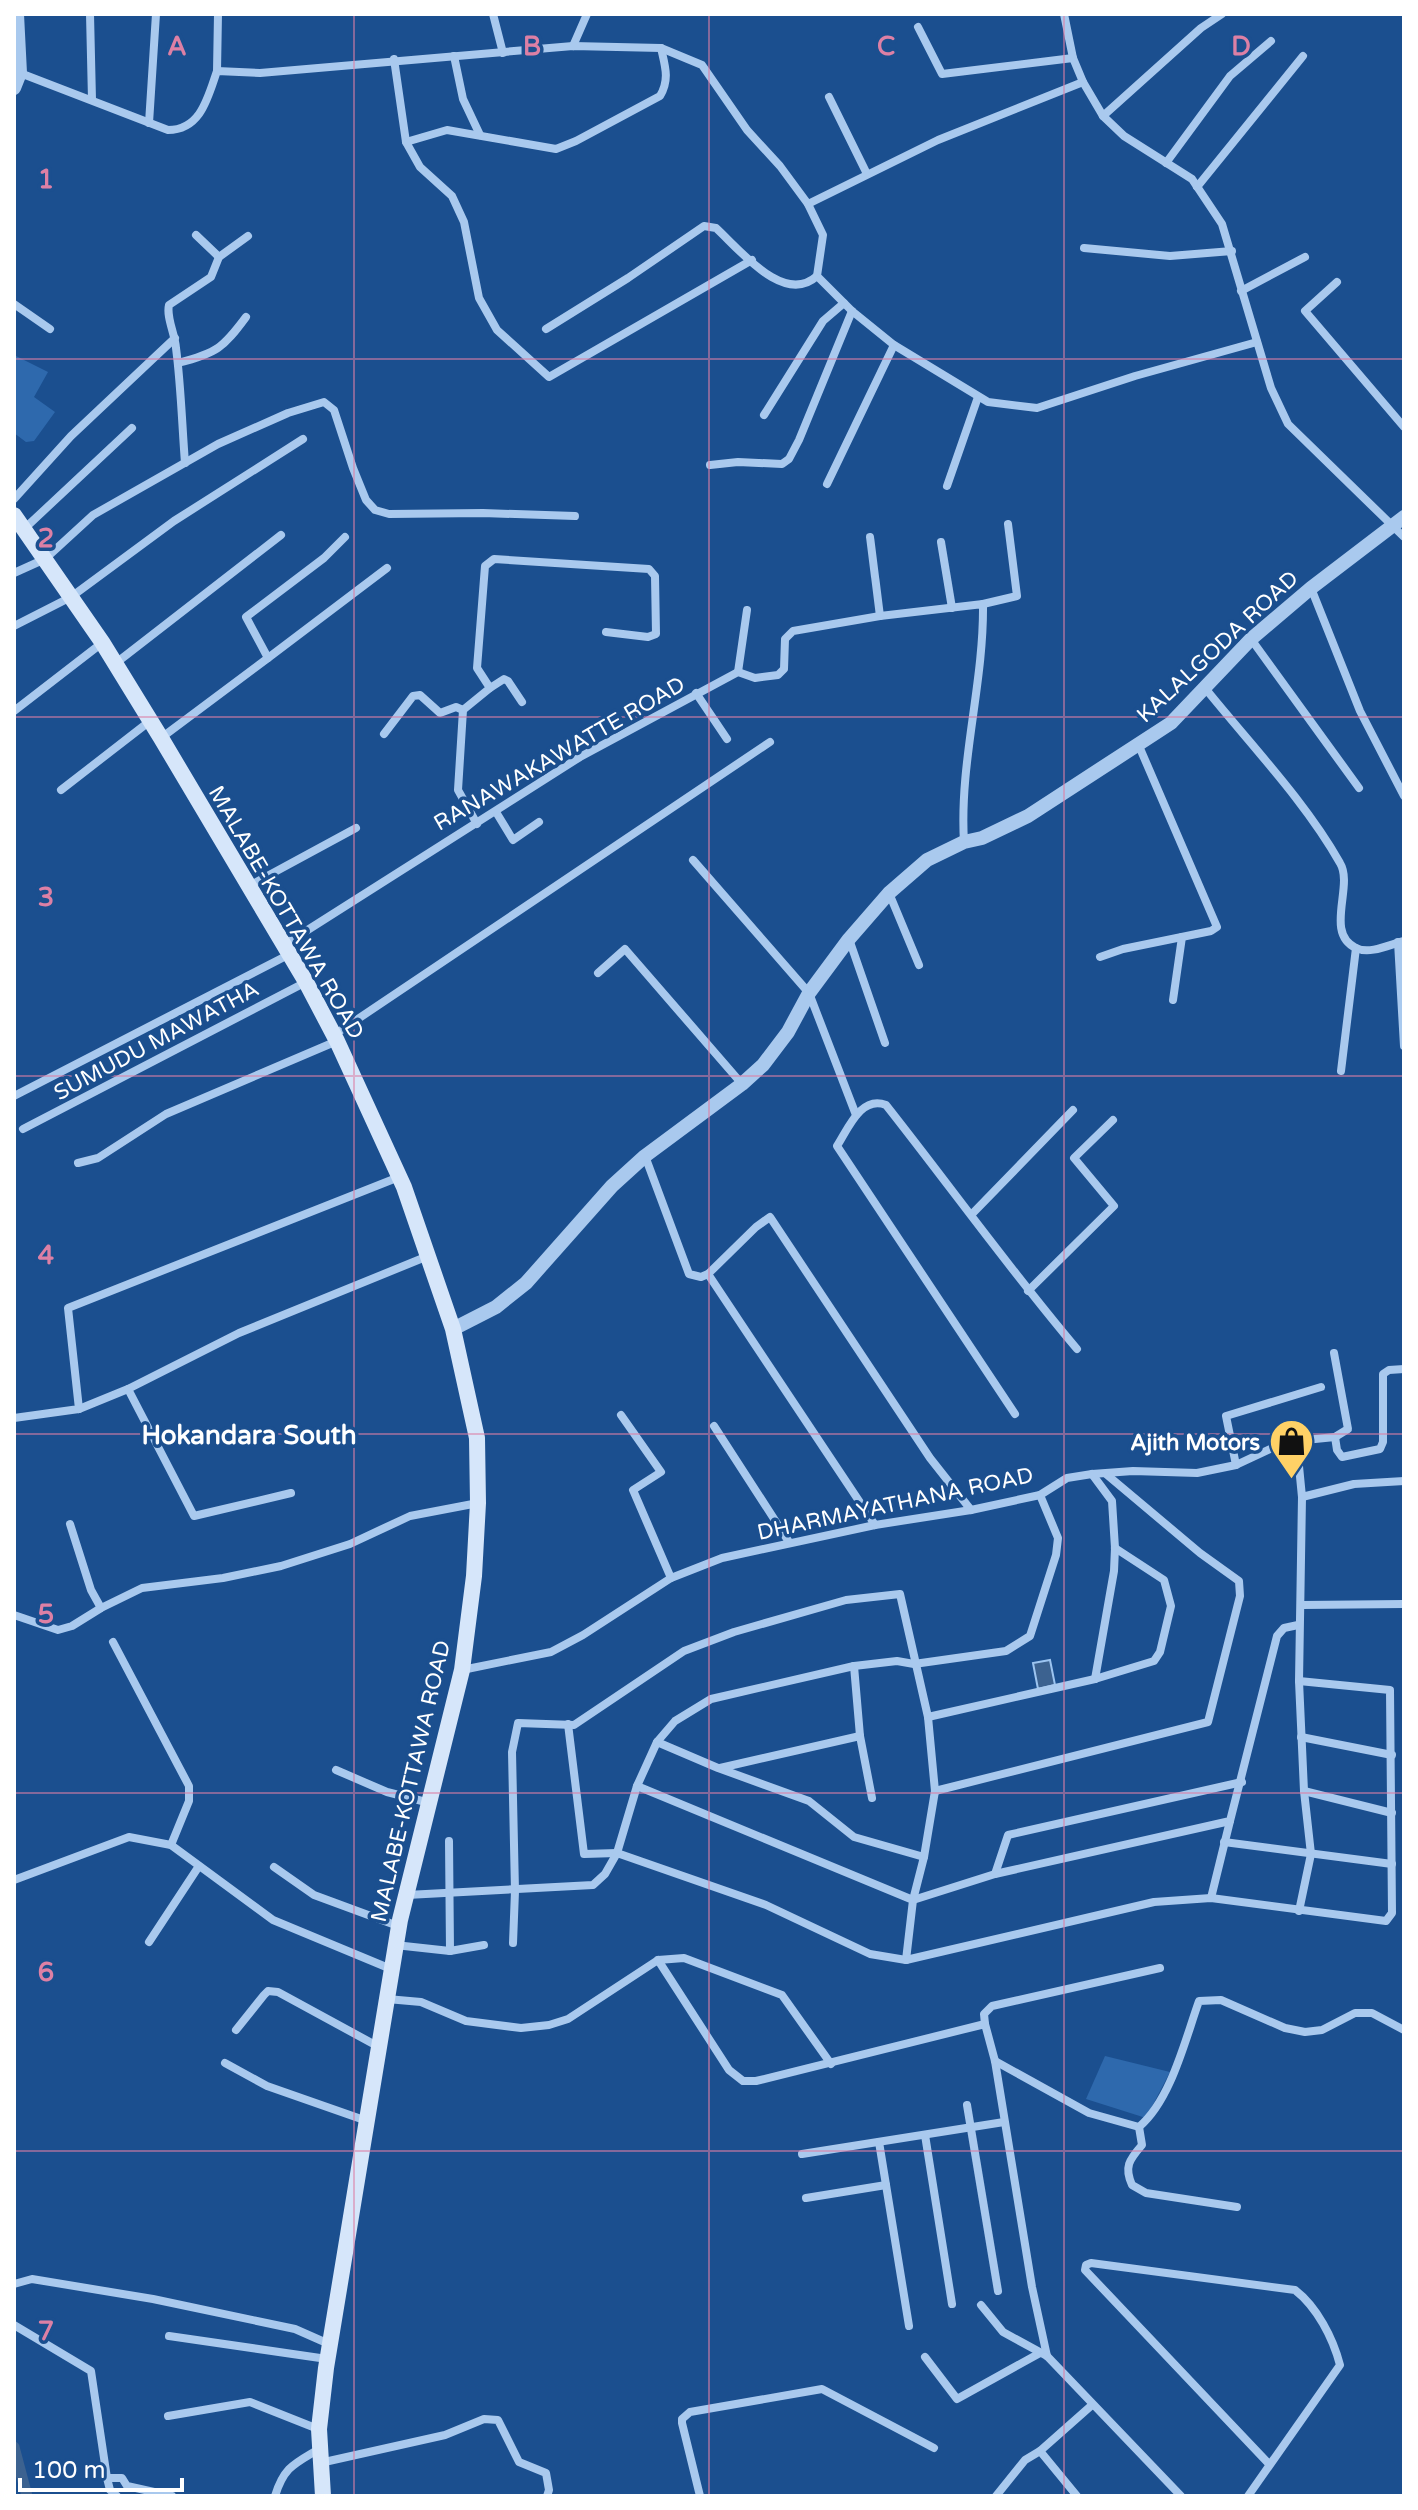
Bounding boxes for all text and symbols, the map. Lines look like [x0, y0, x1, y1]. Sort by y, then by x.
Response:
text: A [167, 31, 187, 62]
text: B [523, 31, 541, 62]
text: C [877, 31, 895, 62]
text: D [1231, 31, 1251, 62]
text: 1 [38, 164, 54, 195]
text: 2 [38, 523, 54, 554]
street label: KALALGODA ROAD [1132, 565, 1304, 728]
street label: RANAWAKAWATTE ROAD [429, 671, 690, 836]
street label: MALABE-KOTTAWA ROAD [203, 781, 369, 1044]
text: 3 [38, 882, 54, 913]
street label: SUMUDU MAWATHA [50, 976, 263, 1106]
text: 4 [38, 1240, 54, 1271]
shop icon: Ajith Motors [1267, 1418, 1315, 1481]
district label: Hokandara South [141, 1420, 357, 1451]
place label: Ajith Motors [1130, 1430, 1260, 1456]
street label: DHARMAYATHANA ROAD [755, 1462, 1036, 1546]
text: 5 [38, 1599, 54, 1630]
street label: MALABE-KOTTAWA ROAD [366, 1638, 456, 1925]
text: 6 [38, 1957, 54, 1988]
text: 7 [38, 2316, 54, 2347]
scale bar [20, 2442, 182, 2492]
text: 100 m [32, 2456, 106, 2485]

